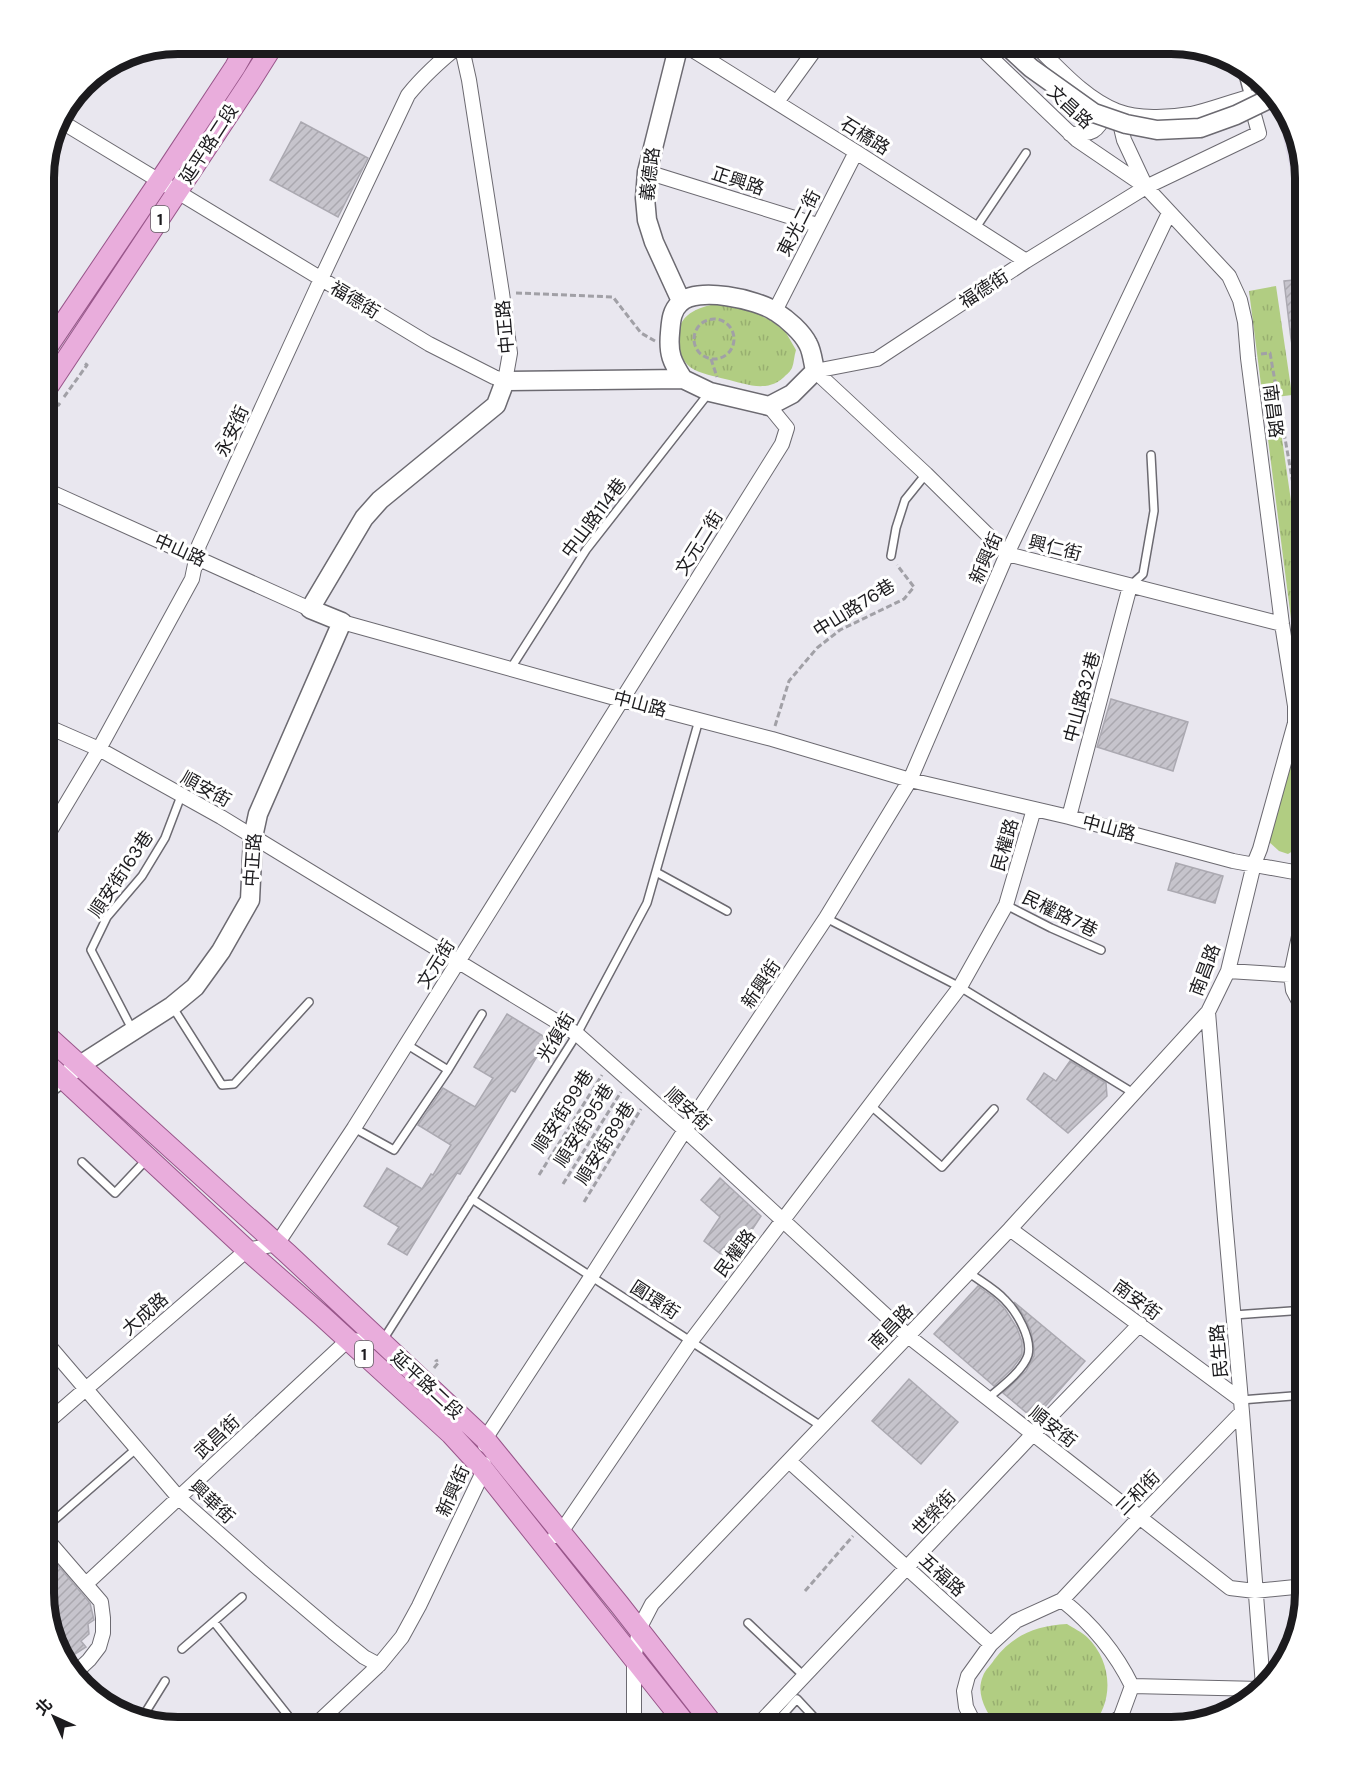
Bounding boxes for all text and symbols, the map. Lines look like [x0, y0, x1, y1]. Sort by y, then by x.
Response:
street label: 文昌路 [1042, 80, 1098, 134]
street label: 延平路二段 [174, 100, 244, 188]
street label: 石橋路 [836, 112, 894, 160]
street label: 義德路 [635, 146, 665, 202]
street label: 正興路 [709, 161, 767, 201]
street label: 東光二街 [772, 185, 826, 261]
road number: 1 [151, 206, 169, 232]
street label: 福德街 [955, 264, 1013, 314]
street label: 福德街 [326, 276, 384, 324]
street label: 中正路 [491, 299, 519, 355]
street label: 南昌路 [1258, 383, 1288, 439]
street label: 永安街 [210, 401, 254, 461]
street label: 中山路114巷 [556, 473, 632, 563]
street label: 文元二街 [670, 506, 728, 580]
street label: 中山路 [150, 528, 210, 572]
street label: 新興街 [964, 528, 1008, 588]
street label: 興仁街 [1026, 530, 1084, 566]
street label: 中山路76巷 [808, 573, 900, 643]
street label: 中山路32巷 [1058, 649, 1106, 745]
street label: 中山路 [611, 685, 669, 723]
street label: 順安街 [177, 765, 235, 813]
street label: 中山路 [1080, 809, 1138, 847]
street label: 民權路 [986, 816, 1024, 874]
street label: 順安街163巷 [83, 826, 159, 922]
street label: 中正路 [239, 832, 267, 888]
street label: 民權路7巷 [1018, 885, 1102, 943]
street label: 文元街 [412, 935, 460, 993]
street label: 南昌路 [1184, 940, 1226, 1000]
street label: 新興街 [736, 955, 786, 1013]
street label: 光復街 [532, 1008, 580, 1066]
street label: 順安街99巷 [527, 1065, 599, 1157]
street label: 順安街95巷 [549, 1079, 619, 1171]
street label: 順安街 [660, 1082, 716, 1136]
street label: 順安街89巷 [570, 1097, 640, 1189]
street label: 民權路 [709, 1224, 761, 1282]
street label: 南安街 [1108, 1274, 1166, 1326]
street label: 圓環街 [626, 1275, 684, 1325]
street label: 大成路 [117, 1287, 173, 1341]
street label: 南昌路 [864, 1299, 918, 1355]
street label: 民生路 [1205, 1323, 1233, 1379]
road number: 1 [355, 1341, 373, 1367]
street label: 延平路二段 [386, 1346, 468, 1424]
street label: 順安街 [1024, 1401, 1082, 1453]
street label: 武昌街 [189, 1410, 245, 1464]
street label: 新興街 [431, 1461, 475, 1521]
street label: 三和街 [1111, 1465, 1165, 1521]
street label: 興華街 [184, 1475, 240, 1529]
street label: 世榮街 [907, 1485, 961, 1541]
street label: 五福路 [914, 1548, 970, 1602]
north arrow [24, 1687, 84, 1747]
text: 北 [31, 1694, 57, 1720]

